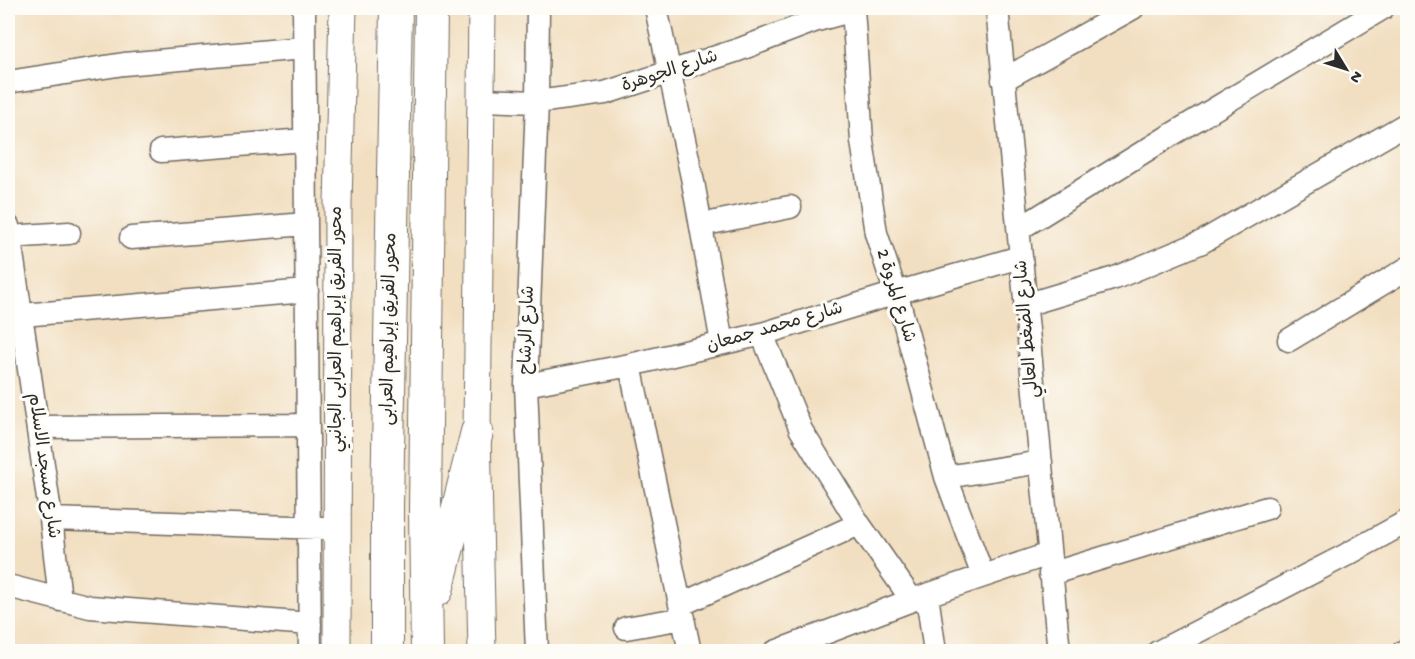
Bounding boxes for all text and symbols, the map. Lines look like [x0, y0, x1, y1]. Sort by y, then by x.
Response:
north arrow [1316, 39, 1376, 99]
street label: شارع الجوهرة [619, 47, 721, 97]
text: N [1344, 66, 1366, 86]
street label: محور الفريق إبراهيم العرابى الجانبي [327, 206, 351, 452]
street label: محور الفريق إبراهيم العرابى [378, 232, 403, 426]
street label: شارع المروة 2 [871, 247, 919, 345]
street label: شارع الضغط العالي [1011, 259, 1047, 399]
street label: شارع الرشاح [516, 285, 540, 375]
street label: شارع محمد جمعان [704, 299, 846, 357]
street label: شارع مسجد الاسلام [21, 392, 64, 540]

